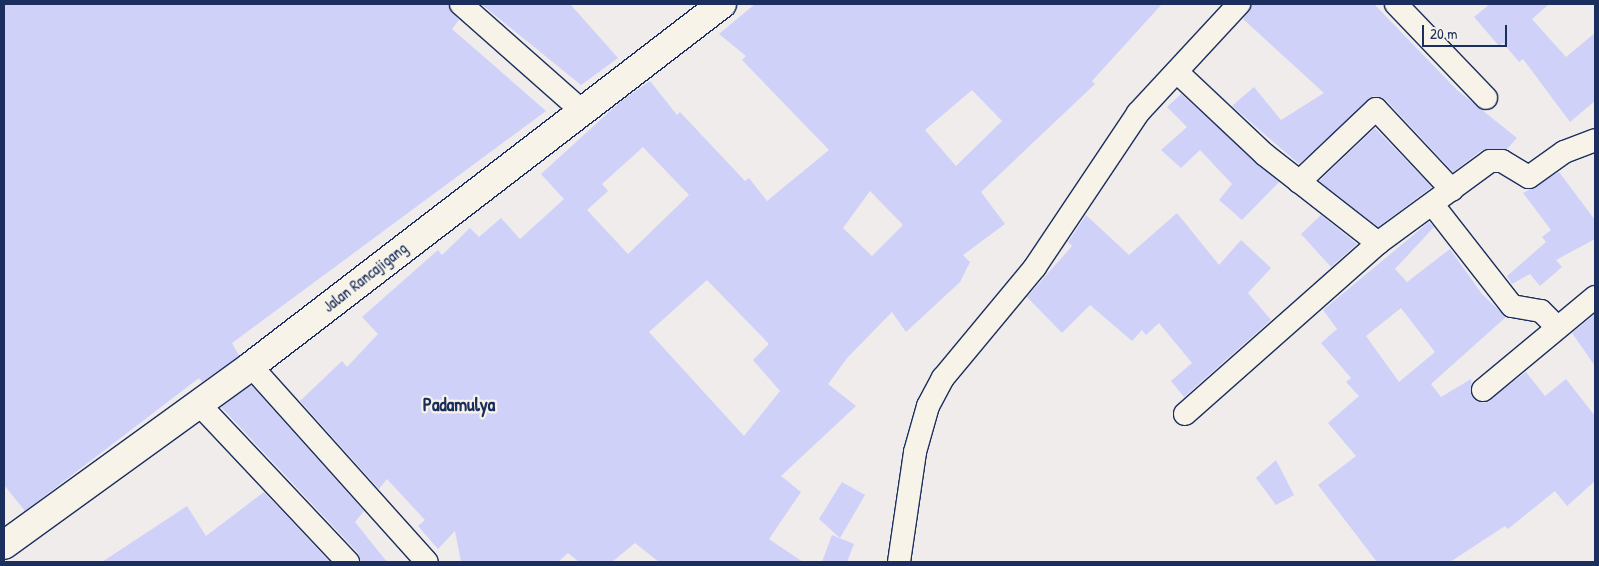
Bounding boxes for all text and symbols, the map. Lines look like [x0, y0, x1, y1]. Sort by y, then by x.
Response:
scale bar [1424, 15, 1509, 47]
text: 20 m [1430, 23, 1457, 44]
street label: Jalan Rancajigang [319, 238, 411, 316]
district label: Padamulya [423, 394, 495, 416]

